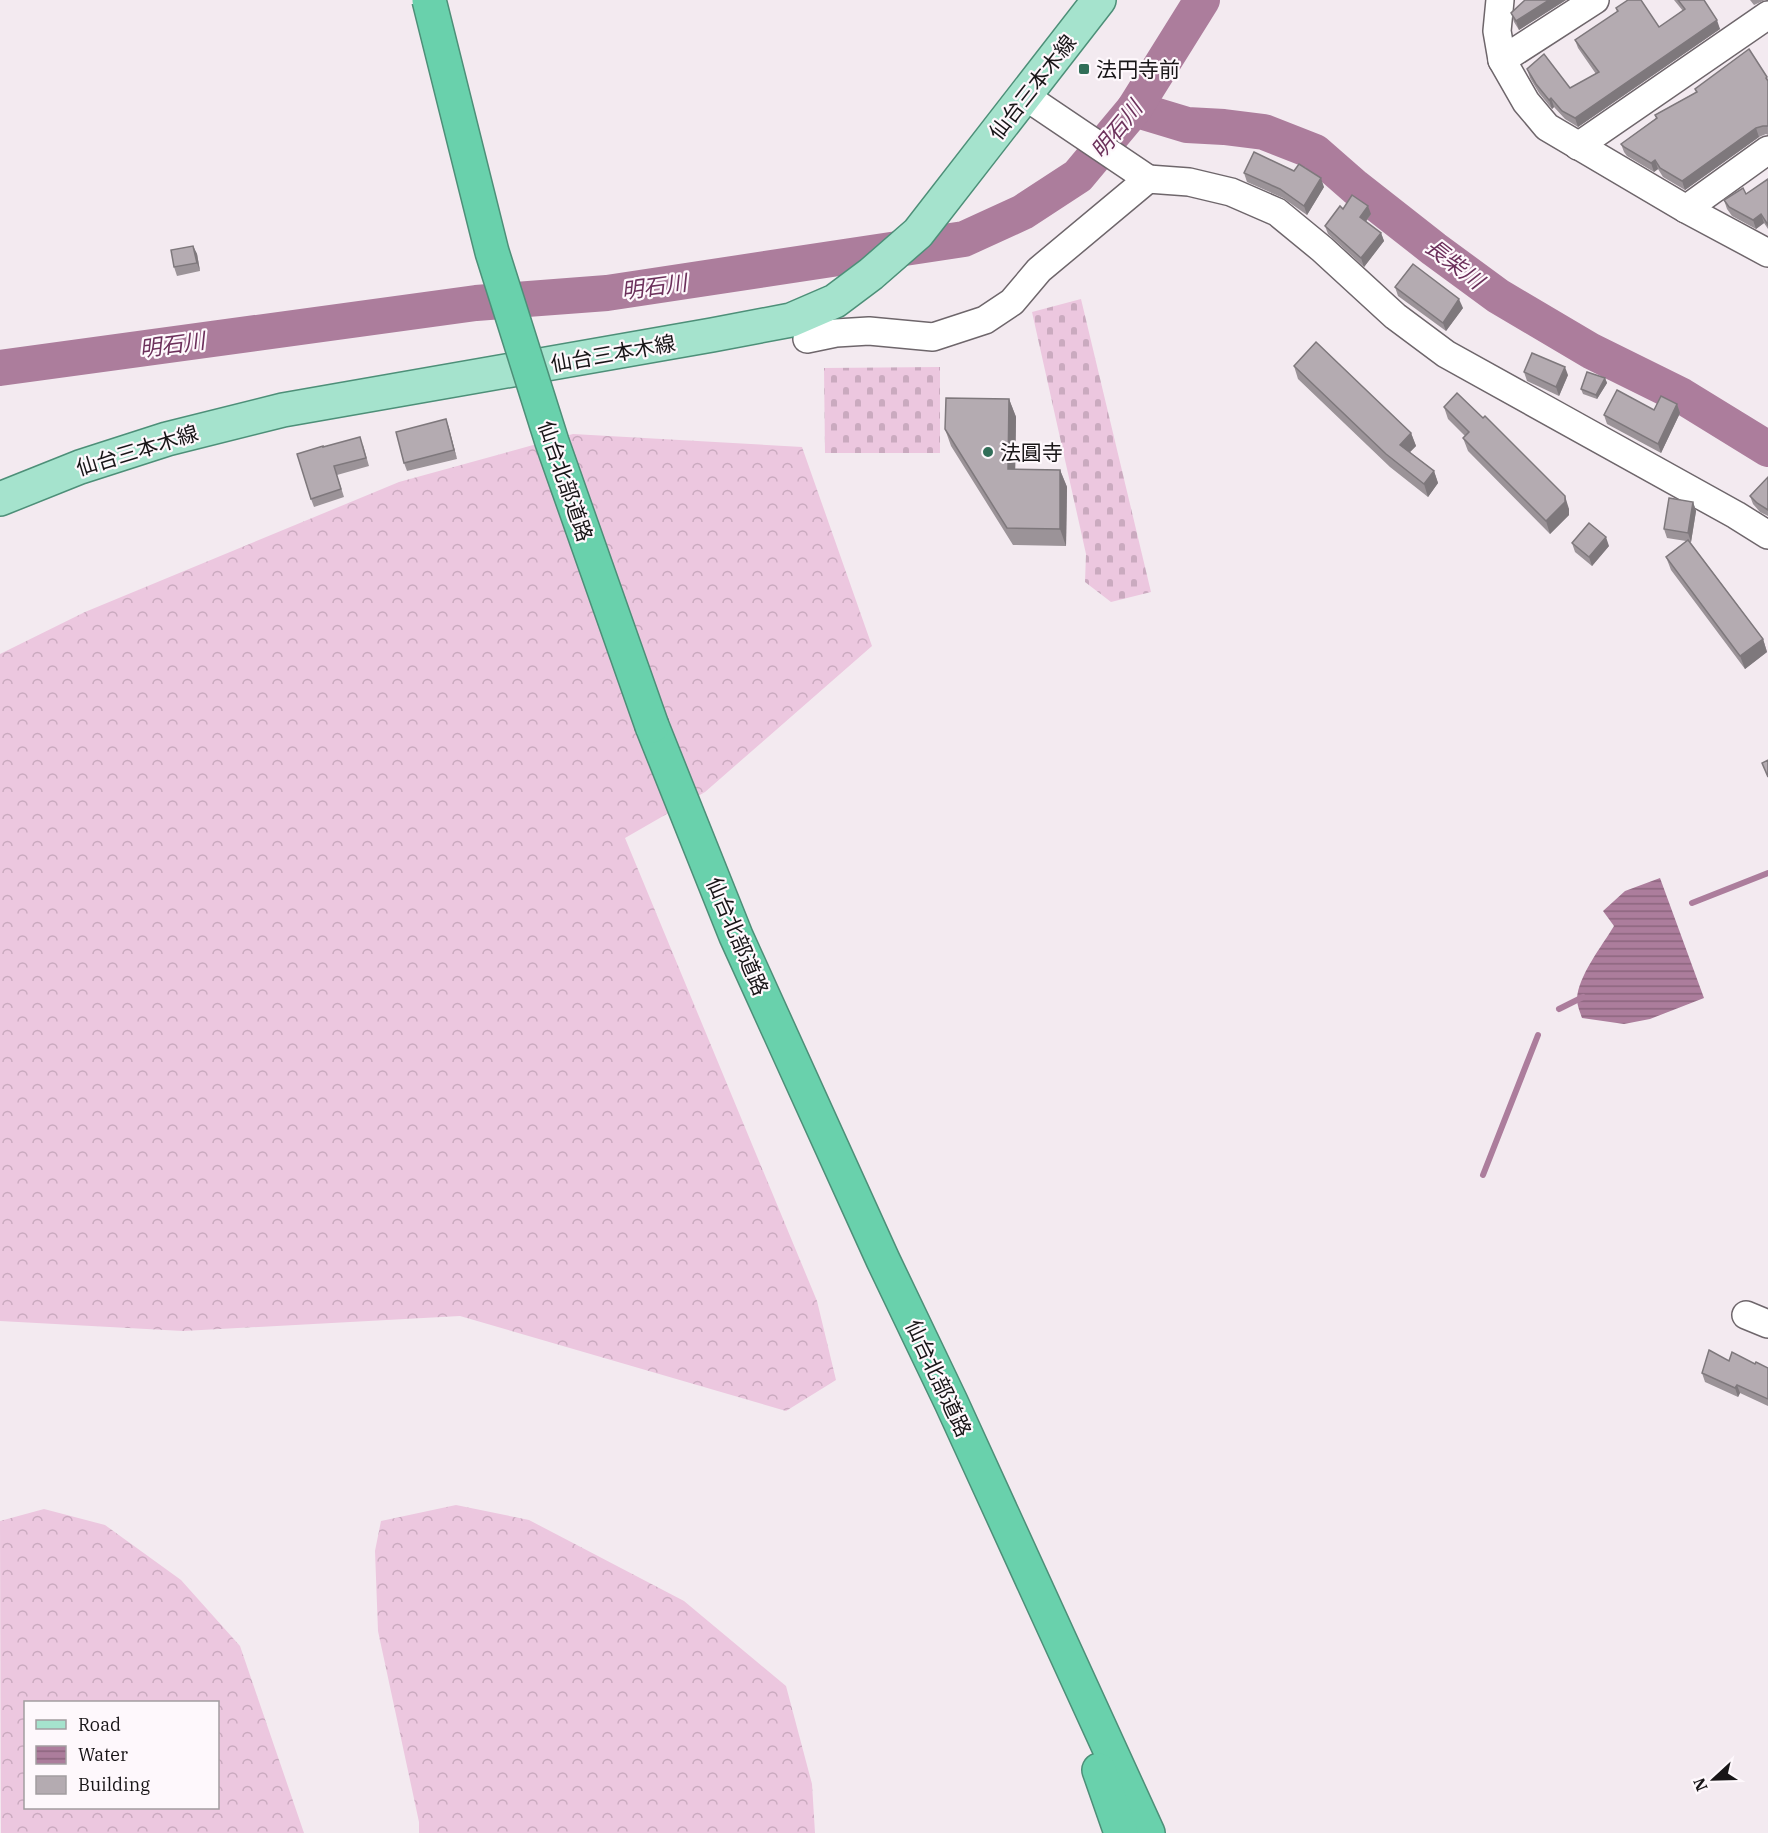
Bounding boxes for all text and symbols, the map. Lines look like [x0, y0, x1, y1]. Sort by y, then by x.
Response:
street label: 仙台三本木線 [982, 29, 1082, 145]
place label: 法円寺前 [1096, 55, 1180, 83]
marker: 法円寺前 [1077, 62, 1091, 76]
water label: 明石川 [1084, 93, 1149, 164]
water label: 長柴川 [1420, 231, 1492, 296]
water label: 明石川 [619, 267, 691, 305]
water label: 明石川 [137, 325, 209, 363]
street label: 仙台三本木線 [549, 328, 677, 378]
street label: 仙台北部道路 [532, 417, 600, 545]
street label: 仙台三本木線 [73, 418, 201, 482]
place label: 法圓寺 [1000, 438, 1063, 466]
marker: 法圓寺 [981, 445, 995, 459]
street label: 仙台北部道路 [700, 873, 776, 999]
street label: 仙台北部道路 [900, 1315, 978, 1441]
legend [24, 1701, 219, 1809]
text: Road [78, 1713, 121, 1736]
text: Water [78, 1743, 128, 1766]
north arrow [1684, 1749, 1744, 1809]
text: Building [78, 1773, 150, 1796]
text: N [1688, 1775, 1712, 1794]

